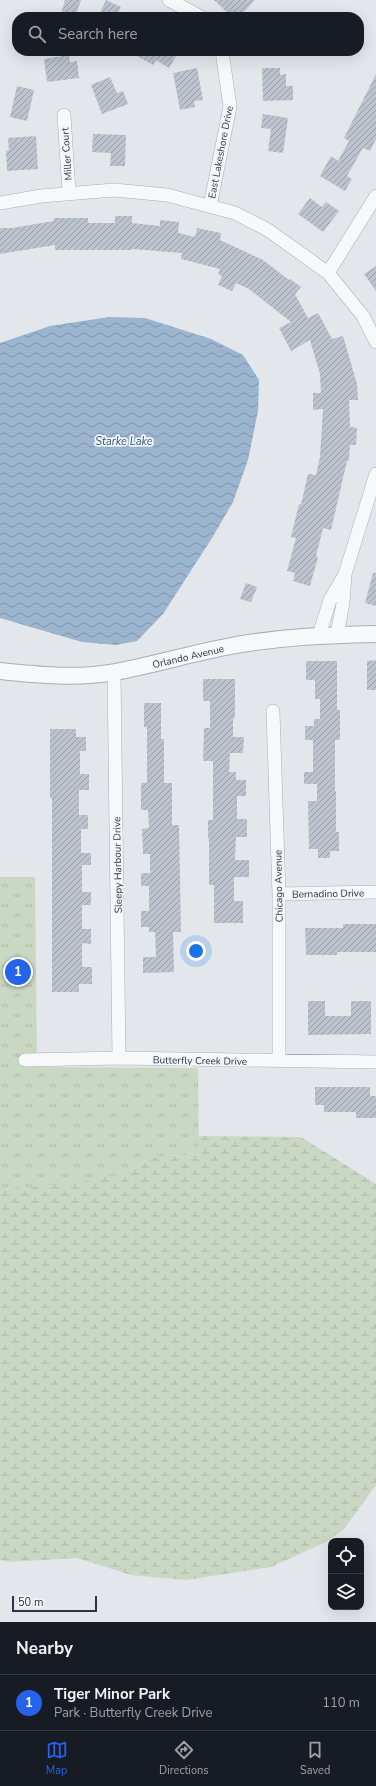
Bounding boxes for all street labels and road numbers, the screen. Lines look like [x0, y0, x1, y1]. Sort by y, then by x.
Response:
street label: East Lakeshore Drive [205, 105, 237, 200]
street label: Miller Court [58, 126, 76, 181]
street label: Orlando Avenue [151, 642, 225, 672]
street label: Sleepy Harbour Drive [110, 817, 126, 913]
street label: Chicago Avenue [271, 850, 287, 922]
street label: Bernadino Drive [292, 886, 364, 902]
street label: Butterfly Creek Drive [153, 1053, 247, 1069]

